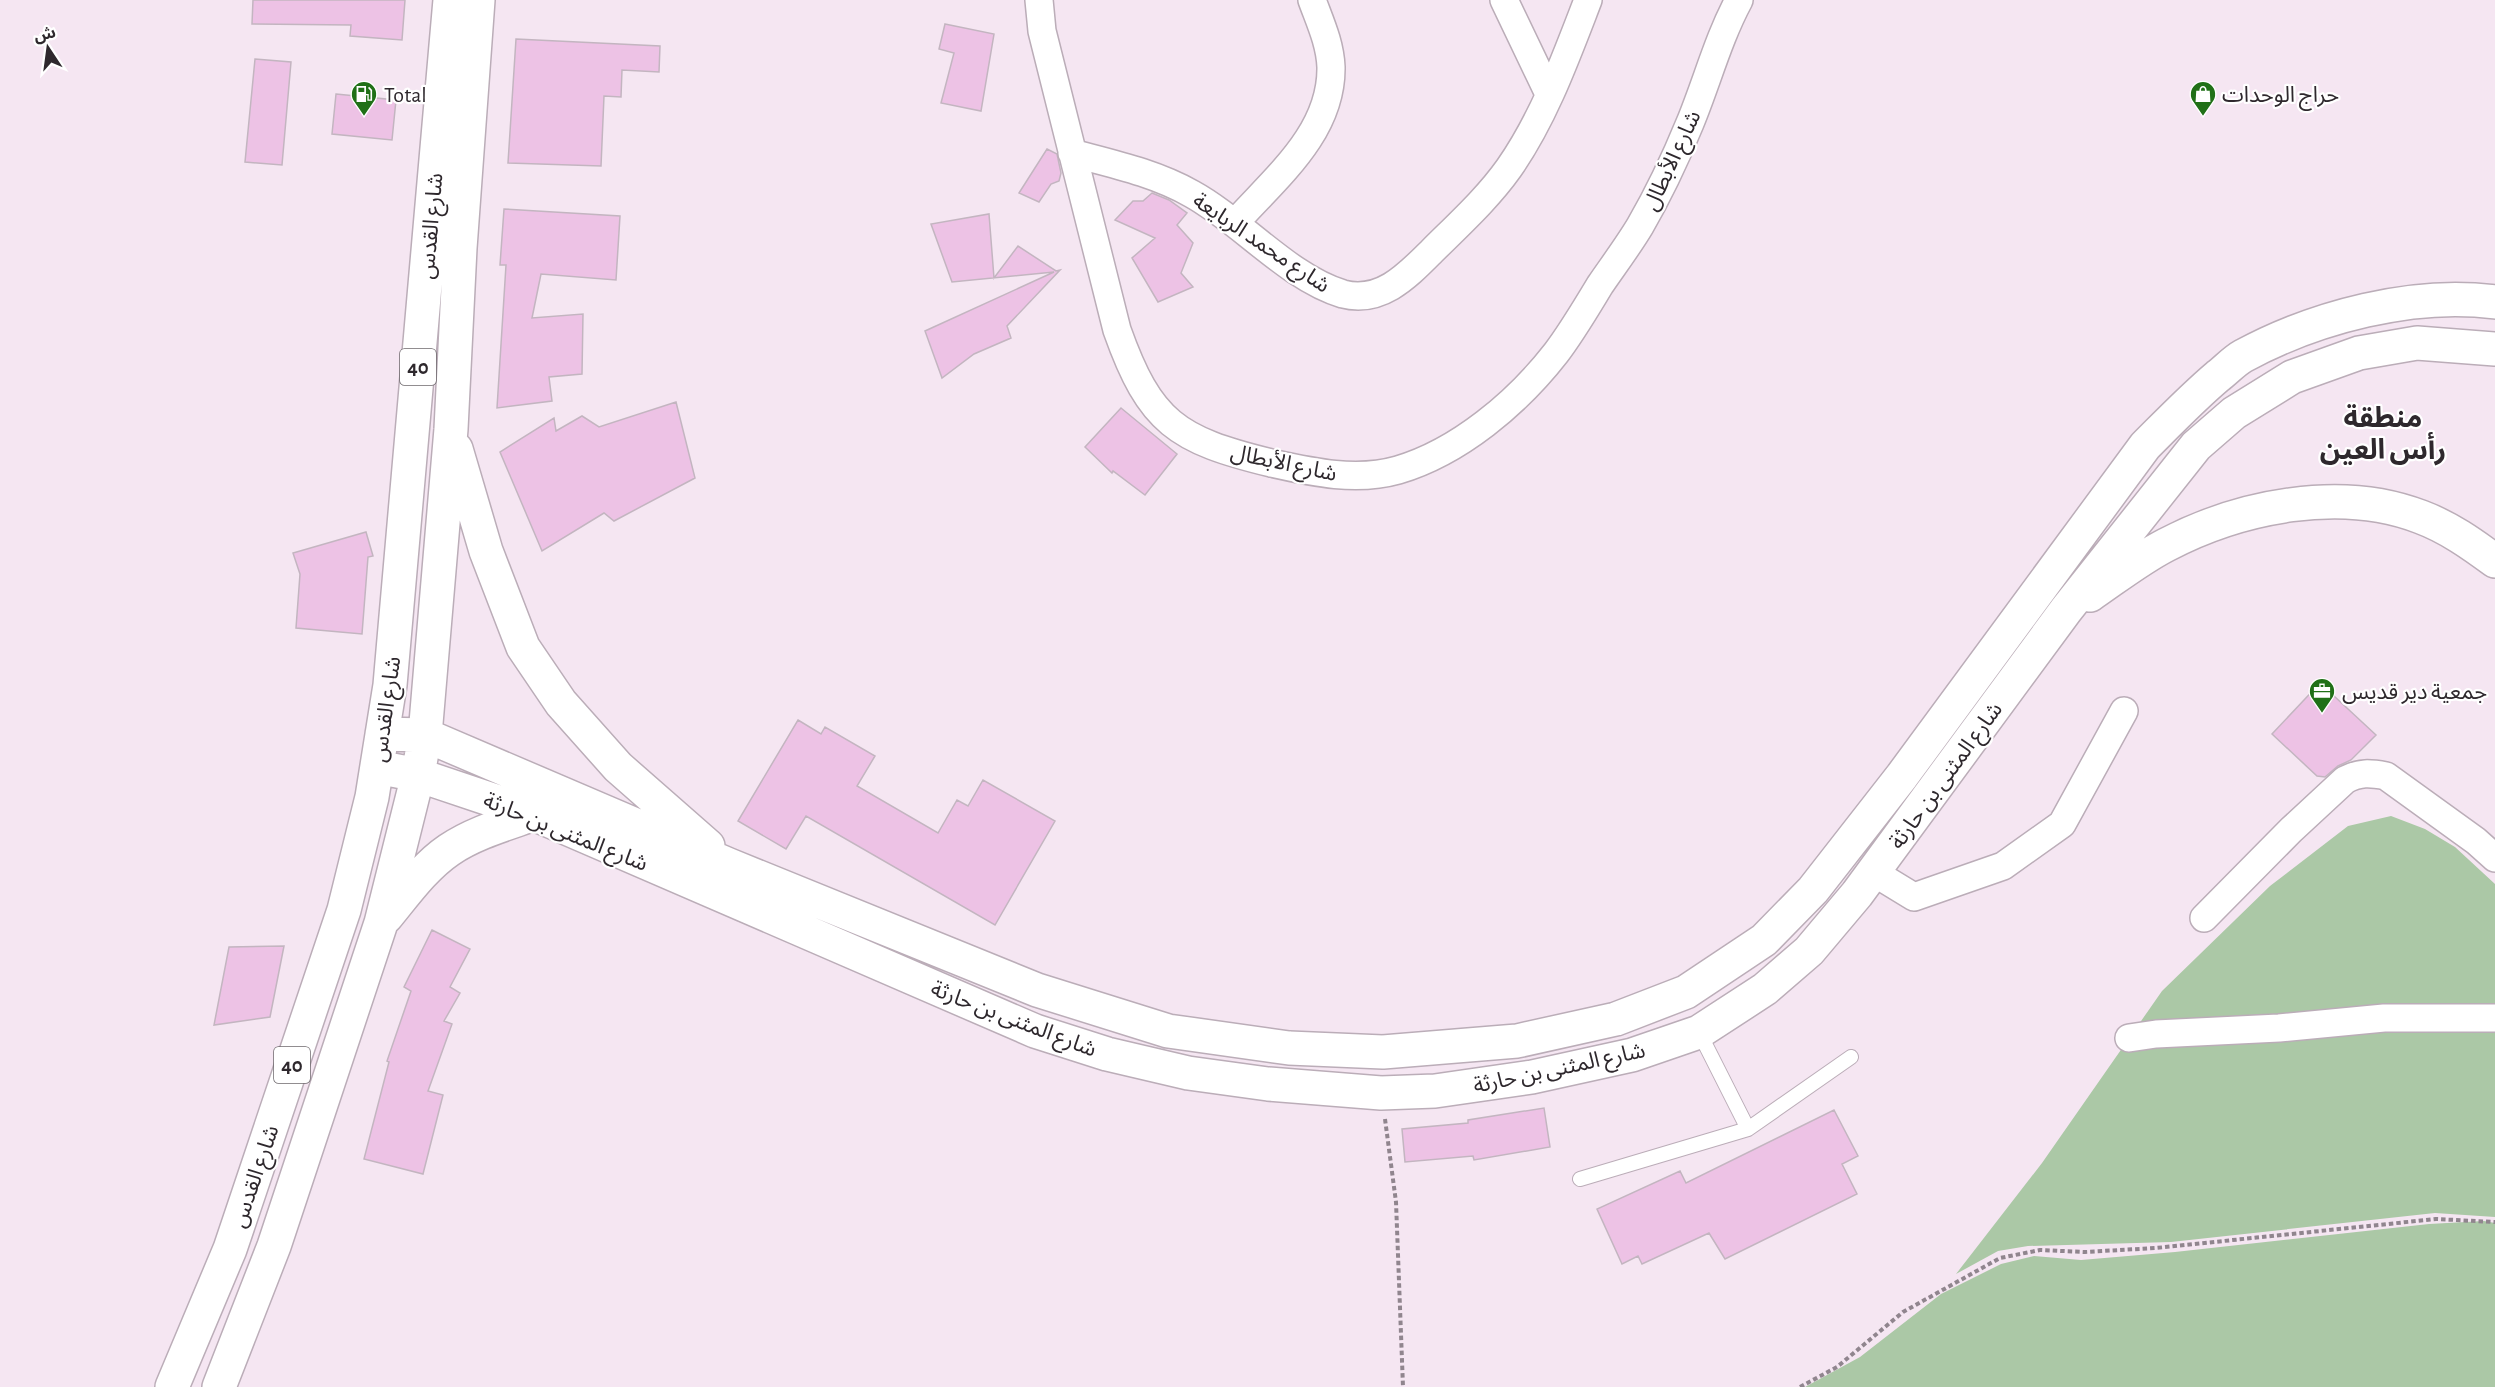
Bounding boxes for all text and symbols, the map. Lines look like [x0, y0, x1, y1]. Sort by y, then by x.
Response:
north arrow [18, 18, 78, 78]
text: ش [32, 24, 58, 46]
fuel station icon: Total [349, 79, 379, 117]
shop icon: حراج الوحدات [2188, 79, 2218, 117]
place label: Total [384, 84, 427, 106]
place label: حراج الوحدات [2222, 84, 2339, 111]
street label: شارع الأبطال [1638, 107, 1709, 216]
street label: شارع القدس [415, 172, 452, 281]
street label: شارع محمد الربايعة [1186, 189, 1334, 301]
road number: 40 [400, 349, 436, 385]
district label: منطقة رأس العين [2320, 404, 2446, 466]
street label: شارع الأبطال [1228, 440, 1339, 490]
street label: شارع القدس [368, 655, 409, 764]
office icon: جمعية دير قديس [2307, 676, 2337, 714]
place label: جمعية دير قديس [2342, 681, 2487, 704]
street label: شارع المثنى بن حارثة [1885, 698, 2010, 856]
street label: شارع المثنى بن حارثة [478, 789, 651, 880]
street label: شارع المثنى بن حارثة [926, 977, 1099, 1065]
street label: شارع المثنى بن حارثة [1471, 1039, 1648, 1102]
road number: 40 [274, 1047, 310, 1083]
street label: شارع القدس [227, 1122, 287, 1232]

